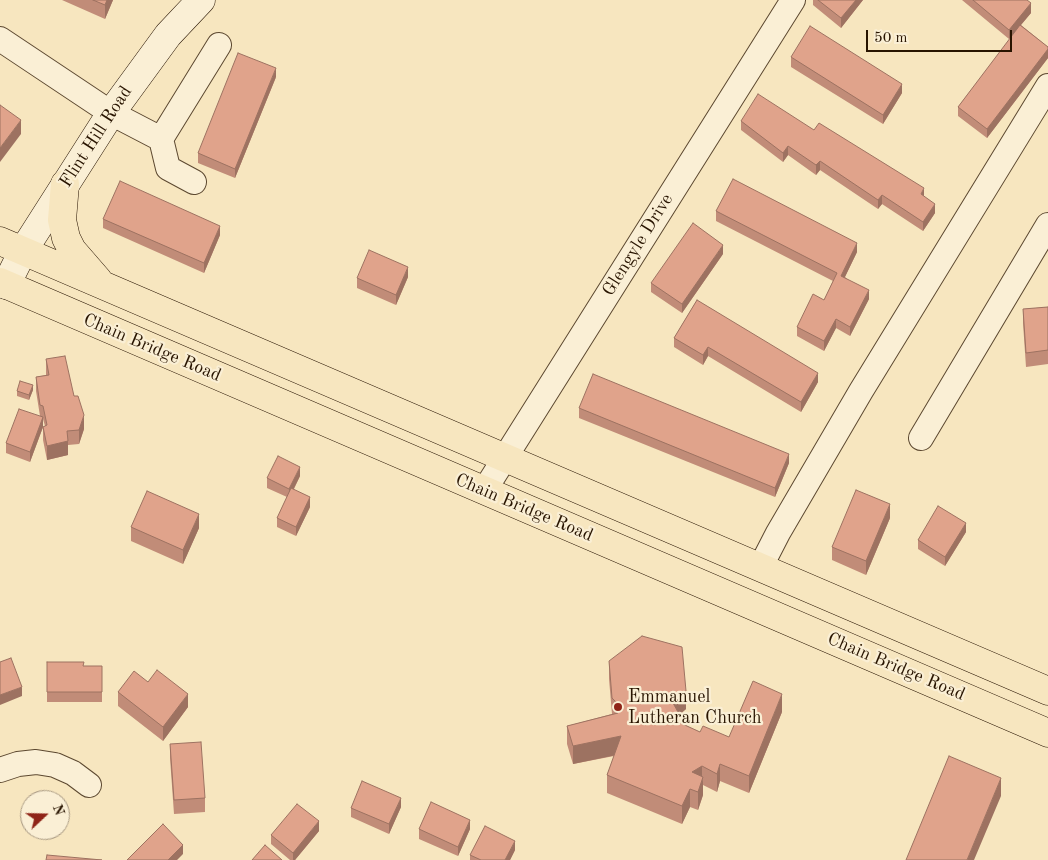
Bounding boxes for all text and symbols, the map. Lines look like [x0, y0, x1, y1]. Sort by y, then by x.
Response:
scale bar [868, 20, 1014, 52]
text: 50 m [874, 31, 908, 46]
street label: Flint Hill Road [55, 82, 137, 192]
street label: Glengyle Drive [598, 190, 678, 300]
street label: Chain Bridge Road [80, 309, 224, 387]
street label: Chain Bridge Road [452, 469, 596, 547]
street label: Chain Bridge Road [824, 628, 968, 706]
place label: Emmanuel Lutheran Church [628, 686, 762, 729]
marker: Emmanuel Lutheran Church [612, 701, 624, 713]
north arrow [20, 790, 70, 840]
text: N [50, 802, 67, 817]

